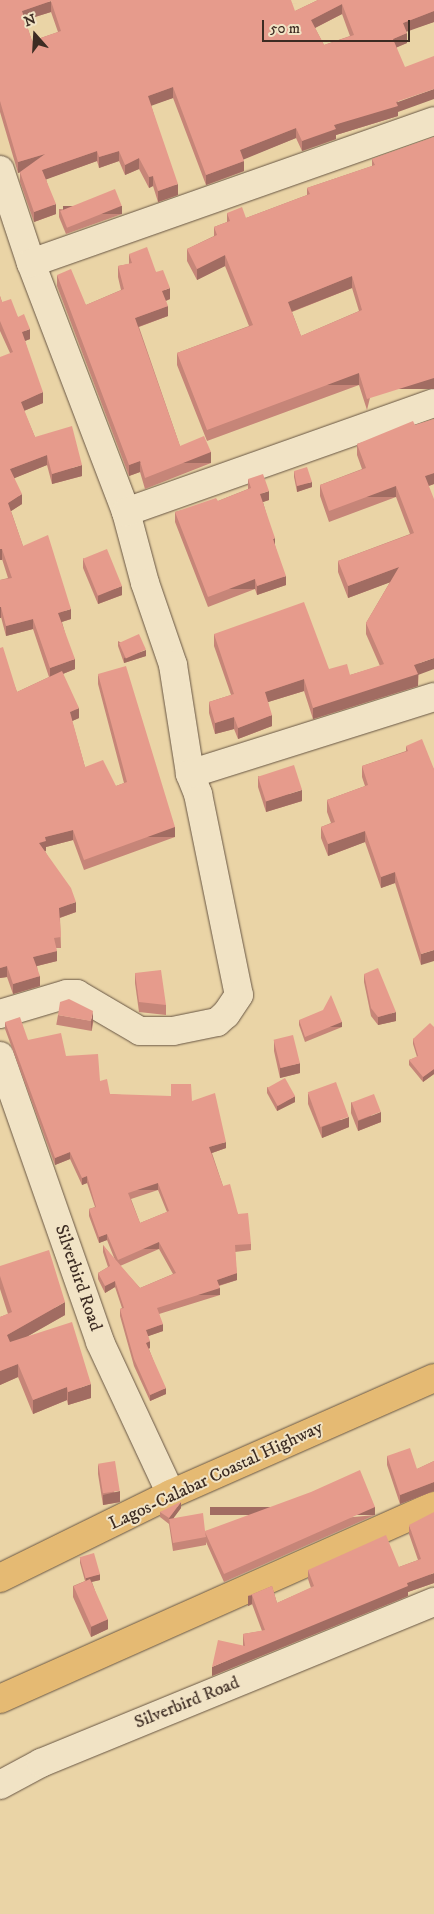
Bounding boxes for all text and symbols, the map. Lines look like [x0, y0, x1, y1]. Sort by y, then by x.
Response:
north arrow [10, 10, 60, 60]
text: N [22, 10, 38, 31]
scale bar [264, 10, 412, 42]
text: 50 m [270, 19, 300, 38]
street label: Silverbird Road [50, 1222, 106, 1334]
street label: Lagos-Calabar Coastal Highway [106, 1417, 326, 1535]
street label: Silverbird Road [131, 1672, 243, 1734]

